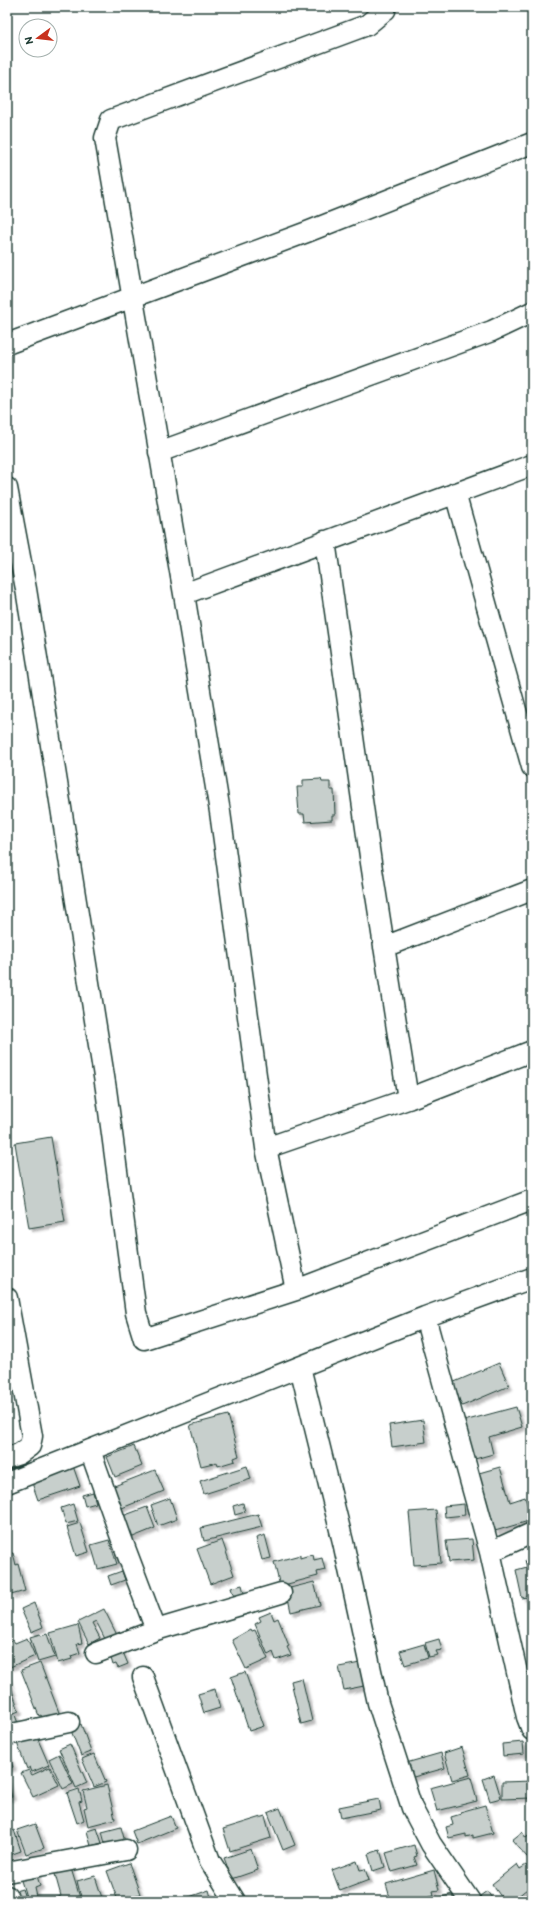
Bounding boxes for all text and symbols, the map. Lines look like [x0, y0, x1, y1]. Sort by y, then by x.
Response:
north arrow [18, 18, 58, 58]
text: N [22, 35, 36, 46]

